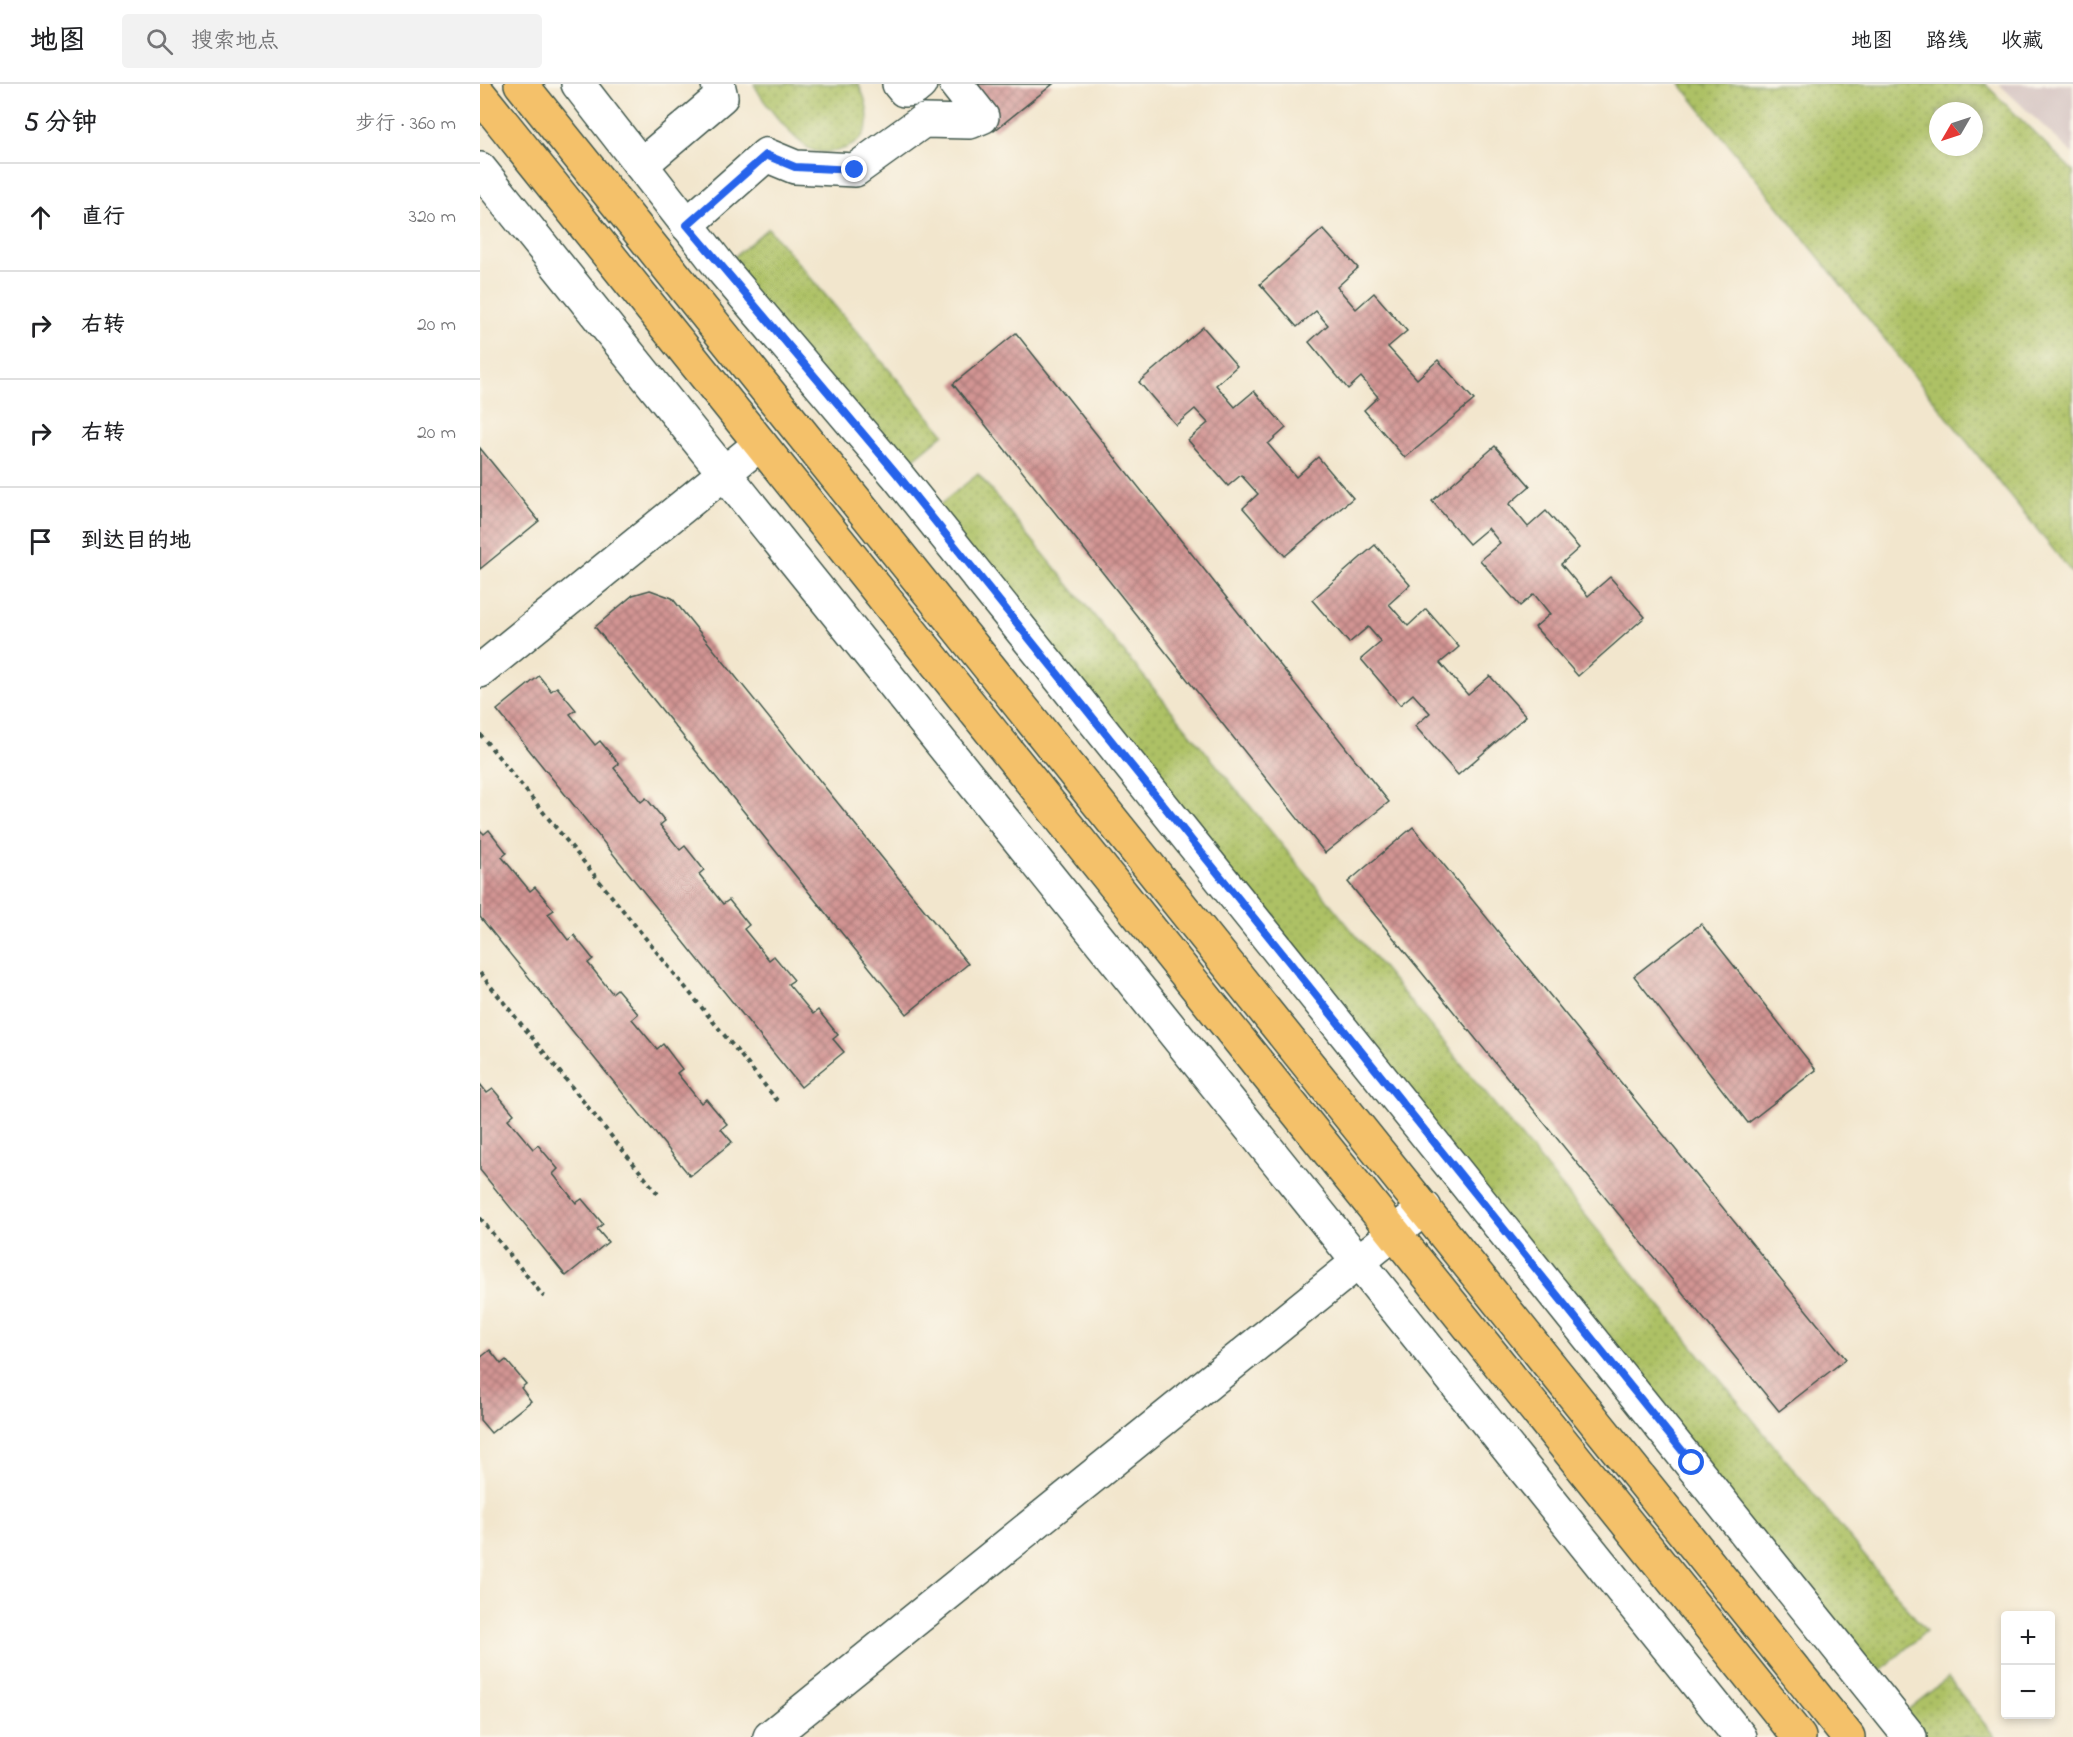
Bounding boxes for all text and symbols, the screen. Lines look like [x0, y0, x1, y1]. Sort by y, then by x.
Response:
search box [122, 14, 542, 68]
text: 地图 [30, 22, 86, 63]
icon: search [143, 25, 176, 58]
text: 搜索地点 [191, 26, 279, 58]
text: 地图 [1851, 27, 1893, 57]
text: 路线 [1926, 27, 1968, 57]
text: 收藏 [2001, 27, 2043, 57]
north arrow [1929, 102, 1983, 156]
text: 5 分钟 [24, 105, 97, 143]
text: 步行 · 360 m [356, 110, 456, 139]
route end [841, 156, 867, 182]
icon: ahead [24, 201, 57, 234]
text: 直行 [81, 202, 125, 234]
text: 320 m [409, 203, 456, 232]
icon: right [24, 309, 57, 342]
text: 右转 [81, 310, 125, 342]
text: 20 m [417, 311, 456, 340]
icon: right [24, 417, 57, 450]
text: 右转 [81, 418, 125, 450]
text: 20 m [417, 419, 456, 448]
icon: arrive [24, 525, 57, 558]
text: 到达目的地 [81, 526, 191, 558]
route start [1678, 1449, 1704, 1475]
map controls [2001, 1611, 2055, 1719]
button: + [2001, 1611, 2055, 1665]
button: − [2001, 1665, 2055, 1719]

